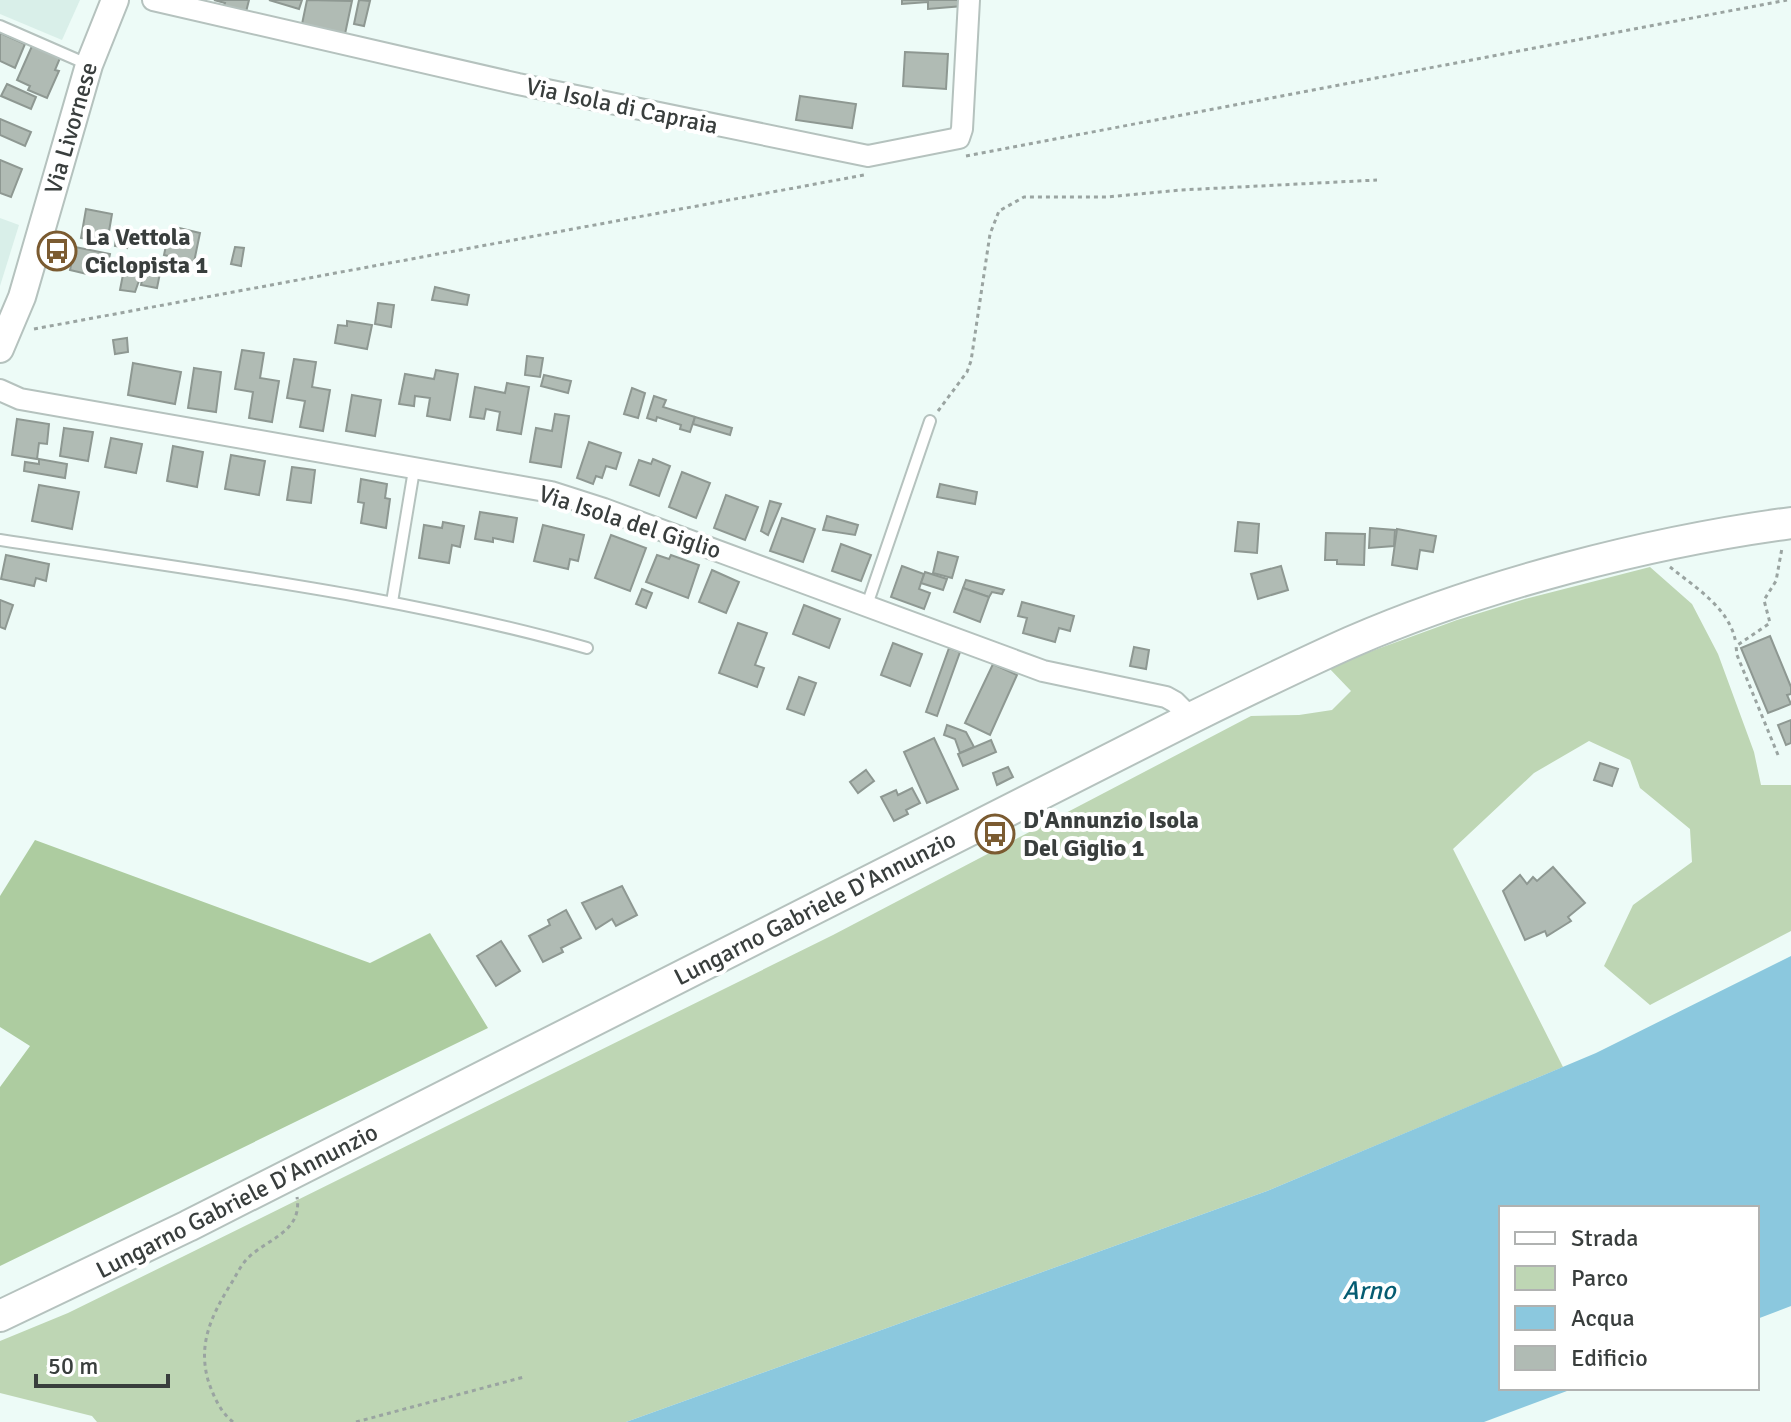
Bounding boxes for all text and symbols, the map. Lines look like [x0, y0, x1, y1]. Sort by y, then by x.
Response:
street label: Via Livornese [38, 59, 104, 197]
street label: Via Isola di Capraia [523, 71, 721, 141]
place label: La Vettola Ciclopista 1 [85, 222, 208, 280]
bus stop icon: La Vettola Ciclopista 1 [36, 230, 78, 272]
street label: Via Isola del Giglio [535, 478, 725, 566]
place label: D'Annunzio Isola Del Giglio 1 [1023, 805, 1199, 863]
bus stop icon: D'Annunzio Isola Del Giglio 1 [974, 813, 1016, 855]
street label: Lungarno Gabriele D'Annunzio [669, 824, 961, 992]
street label: Lungarno Gabriele D'Annunzio [91, 1117, 383, 1285]
legend [1499, 1206, 1759, 1390]
text: Strada [1571, 1223, 1638, 1253]
text: Parco [1571, 1263, 1628, 1293]
water label: Arno [1342, 1275, 1397, 1307]
text: Acqua [1571, 1303, 1635, 1333]
scale bar [36, 1338, 168, 1388]
text: Edificio [1571, 1343, 1648, 1373]
text: 50 m [48, 1351, 98, 1381]

